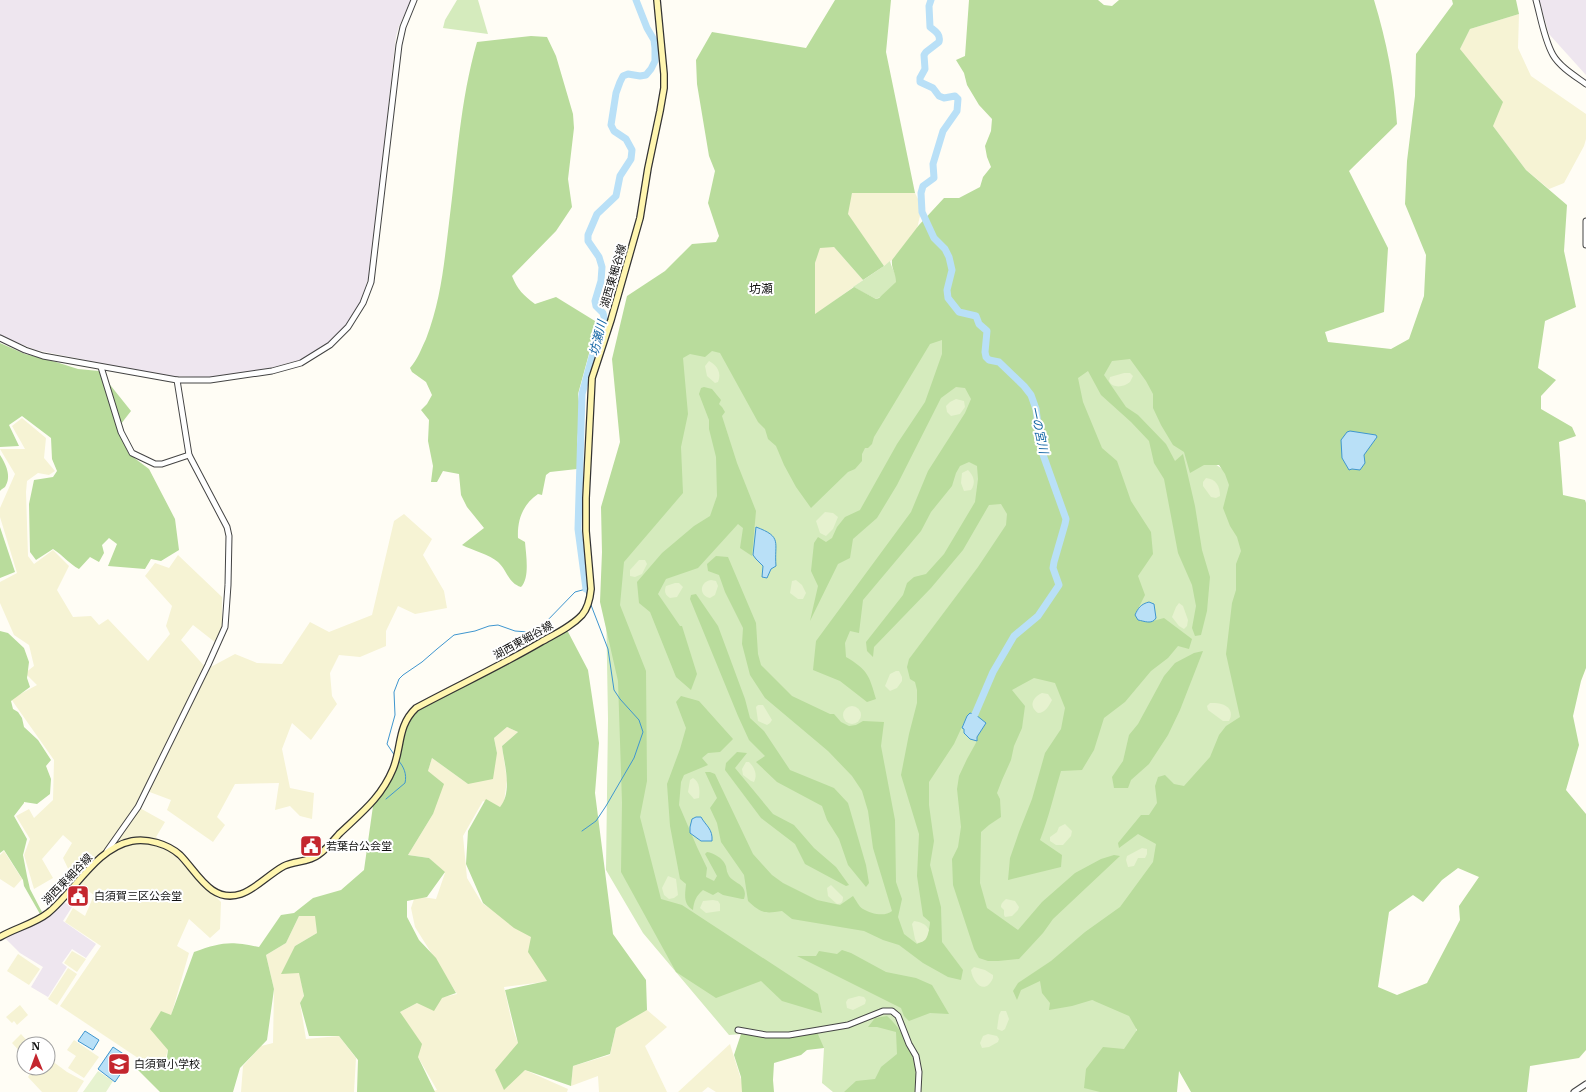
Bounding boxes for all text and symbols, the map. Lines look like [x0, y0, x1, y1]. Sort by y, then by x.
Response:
street label: 湖西東細谷線 [597, 242, 629, 310]
district label: 坊瀬 [749, 281, 773, 296]
water label: 坊瀬川 [586, 317, 610, 357]
water label: 一の宮川 [1027, 405, 1052, 457]
street label: 湖西東細谷線 [491, 618, 555, 662]
public building icon: 若葉台公会堂 [298, 833, 324, 859]
place label: 若葉台公会堂 [326, 839, 392, 853]
street label: 湖西東細谷線 [39, 850, 95, 908]
public building icon: 白須賀三区公会堂 [65, 883, 91, 909]
place label: 白須賀三区公会堂 [94, 889, 182, 903]
north arrow [16, 1036, 56, 1076]
text: N [31, 1039, 41, 1053]
school or university icon: 白須賀小学校 [106, 1051, 132, 1077]
place label: 白須賀小学校 [134, 1057, 200, 1071]

